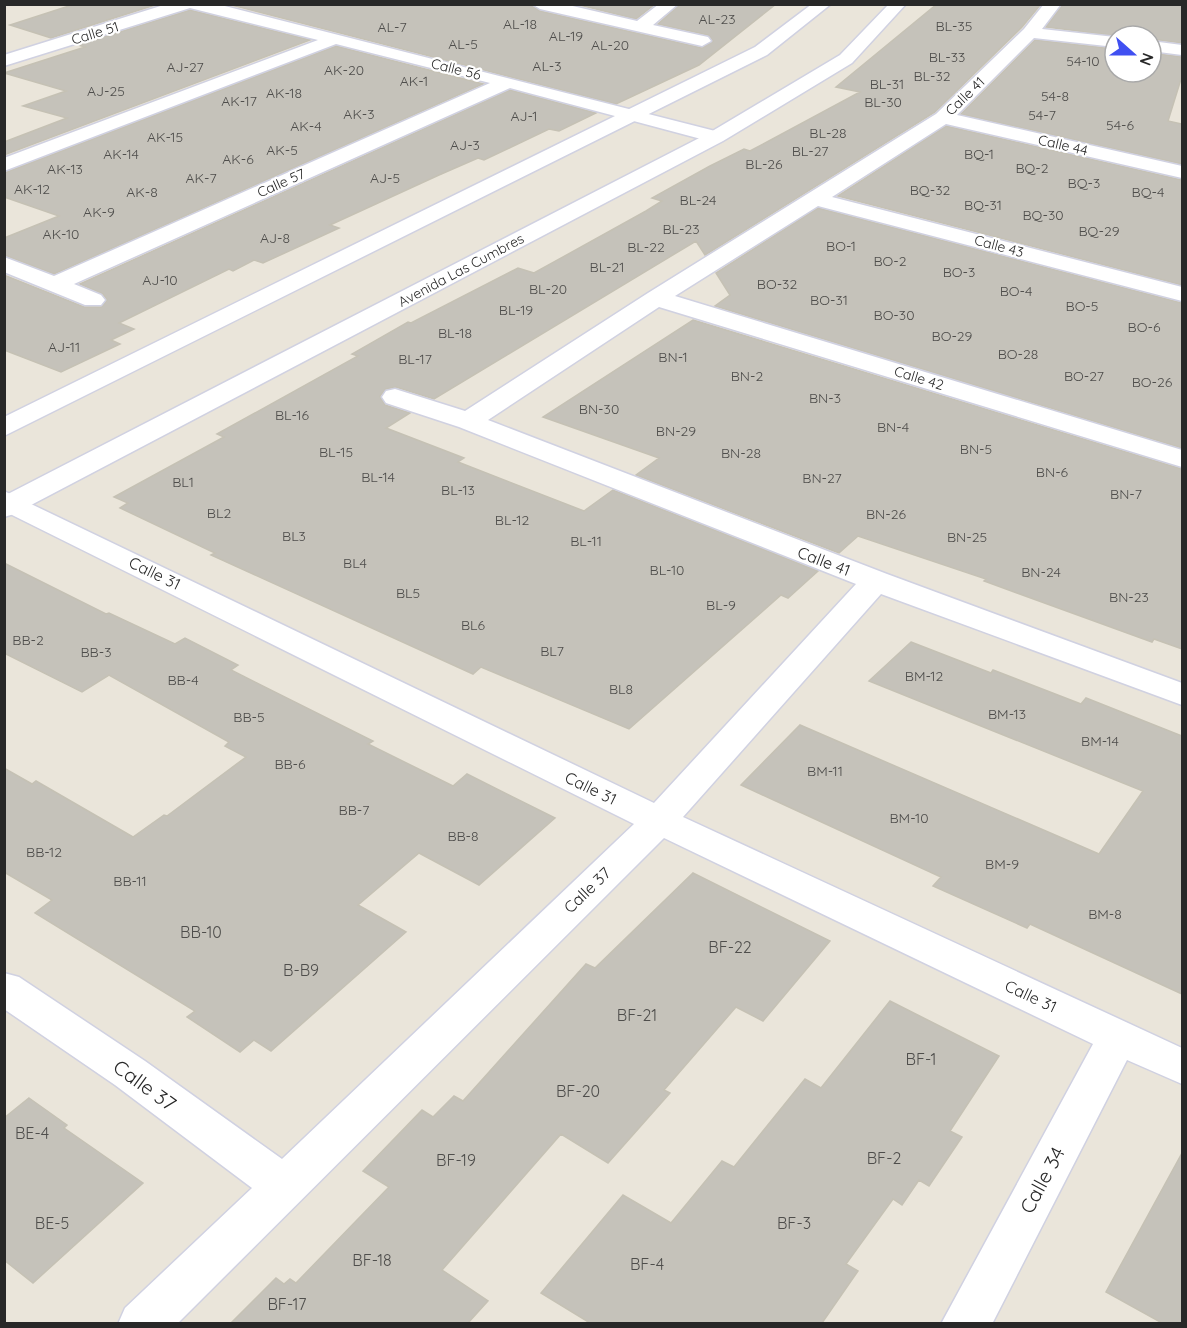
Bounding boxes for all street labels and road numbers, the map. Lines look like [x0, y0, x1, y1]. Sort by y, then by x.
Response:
street label: Calle 51 [69, 17, 121, 49]
street label: Calle 56 [429, 54, 483, 84]
street label: Calle 41 [941, 73, 989, 119]
street label: Calle 44 [1036, 131, 1090, 159]
street label: Calle 57 [254, 165, 308, 201]
street label: Avenida Las Cumbres [395, 229, 527, 311]
street label: Calle 43 [972, 231, 1026, 261]
street label: Calle 42 [892, 362, 946, 394]
street label: Calle 41 [795, 542, 853, 580]
street label: Calle 31 [126, 552, 184, 594]
street label: Calle 31 [562, 767, 620, 809]
street label: Calle 37 [559, 863, 615, 917]
street label: Calle 31 [1002, 975, 1060, 1017]
street label: Calle 37 [109, 1054, 181, 1116]
street label: Calle 34 [1014, 1142, 1070, 1218]

